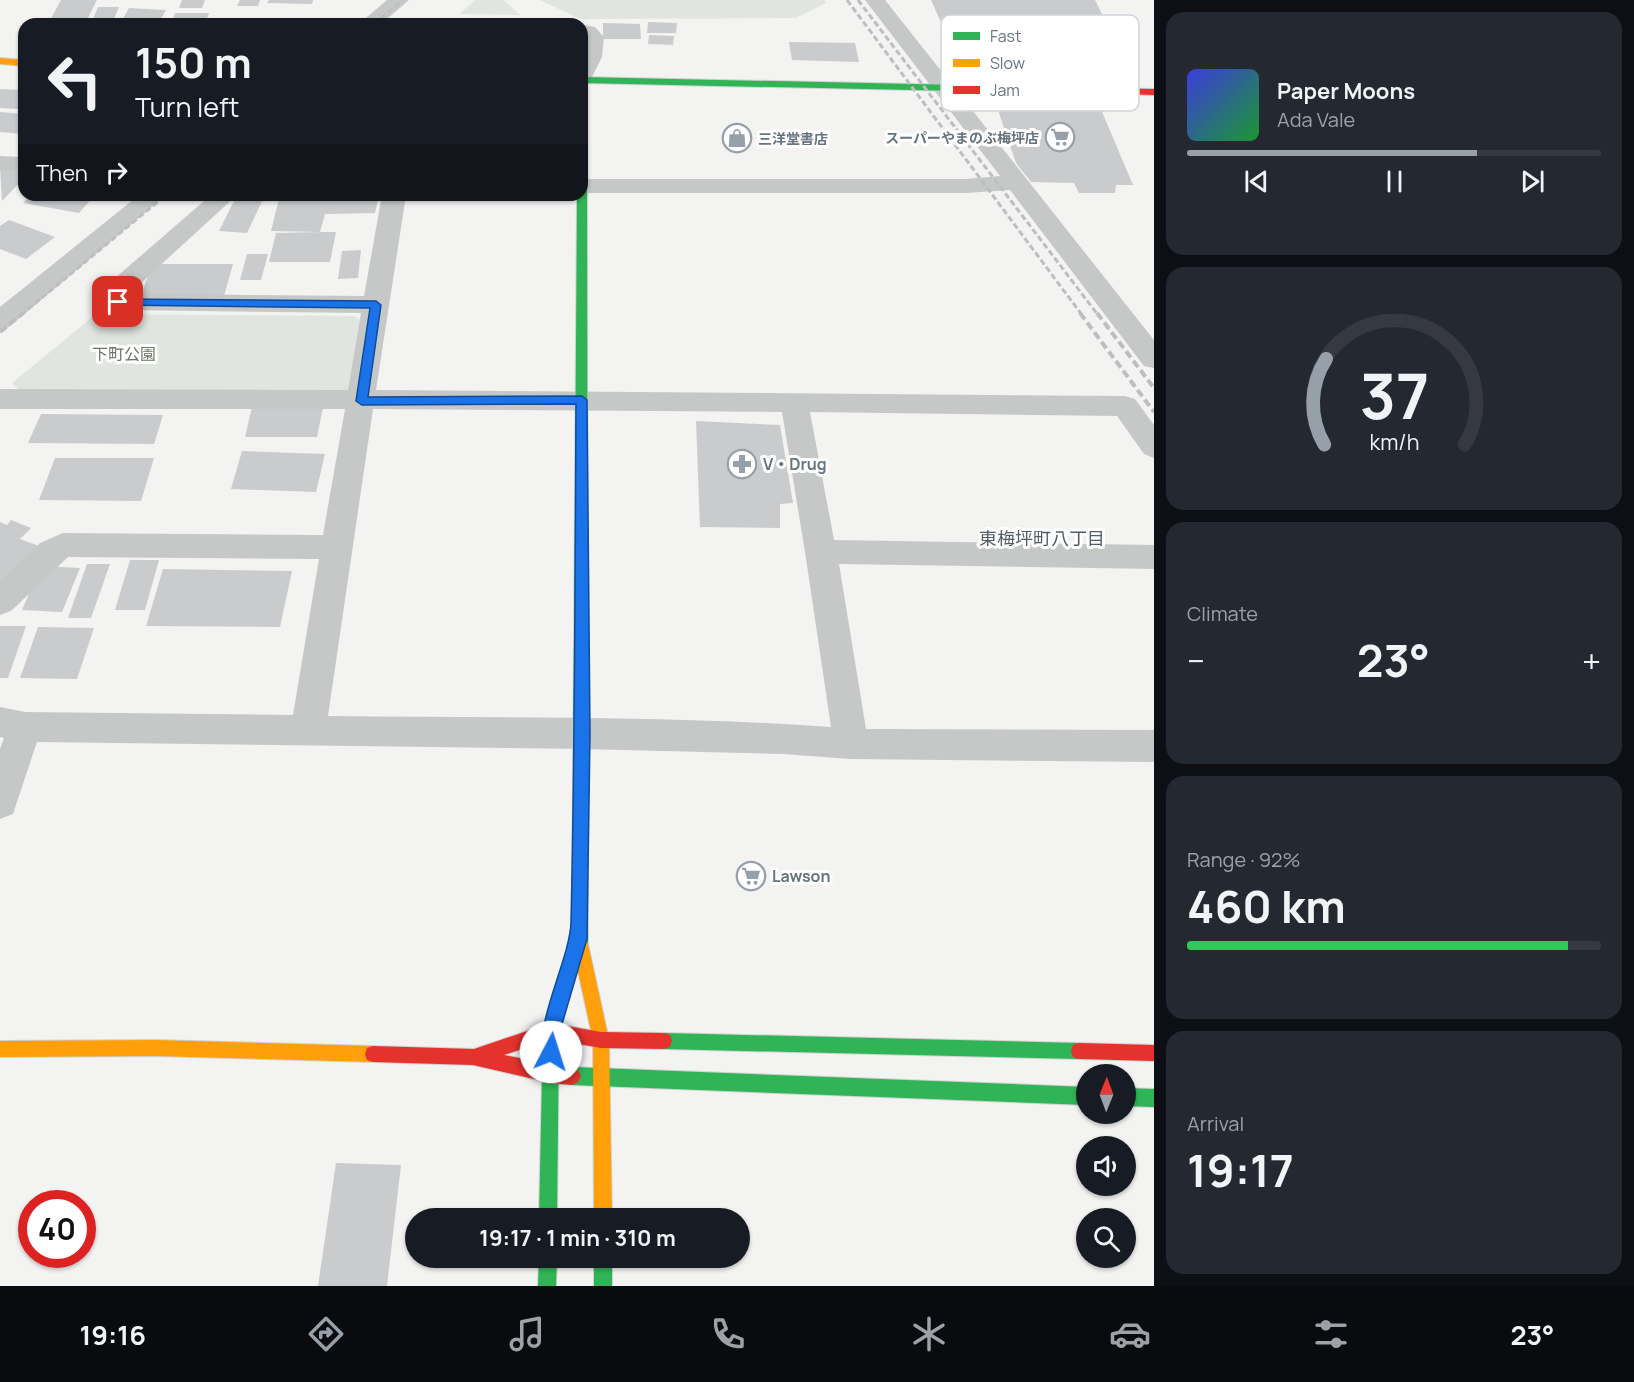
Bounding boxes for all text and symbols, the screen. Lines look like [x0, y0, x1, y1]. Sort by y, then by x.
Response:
legend [941, 15, 1139, 111]
text: Fast [990, 25, 1021, 47]
text: 150 m [135, 33, 252, 91]
icon: left [36, 42, 114, 120]
text: Slow [990, 52, 1025, 74]
text: Paper Moons [1277, 76, 1415, 106]
text: Jam [990, 79, 1020, 101]
text: Turn left [135, 88, 239, 125]
text: Ada Vale [1277, 106, 1355, 133]
supermarket icon: スーパーやまのぶ梅坪店 [1044, 121, 1076, 153]
shop icon: 三洋堂書店 [721, 122, 753, 154]
place label: スーパーやまのぶ梅坪店 [885, 128, 1039, 147]
place label: 三洋堂書店 [758, 129, 828, 148]
icon: right [100, 156, 133, 189]
text: Then [36, 158, 88, 188]
icon: previous [1240, 165, 1273, 198]
icon: pause [1378, 165, 1411, 198]
icon: next [1516, 165, 1549, 198]
pin [92, 276, 143, 327]
icon: arrive [101, 285, 134, 318]
park label: 下町公園 [92, 343, 156, 365]
text: 37 [1359, 352, 1429, 438]
text: km/h [1369, 428, 1419, 457]
pharmacy icon: V・Drug [726, 448, 758, 480]
place label: V・Drug [763, 453, 827, 475]
district label: 東梅坪町八丁目 [979, 526, 1105, 550]
text: Climate [1187, 600, 1258, 627]
text: 23° [1357, 629, 1430, 691]
text: − [1187, 638, 1205, 683]
text: + [1582, 638, 1601, 683]
text: Range · 92% [1187, 846, 1301, 873]
supermarket icon: Lawson [735, 860, 767, 892]
place label: Lawson [772, 865, 831, 887]
text: 460 km [1187, 875, 1346, 937]
position arrow [519, 1020, 583, 1084]
north arrow [1076, 1064, 1136, 1124]
map controls [1076, 1064, 1136, 1268]
text: Arrival [1187, 1110, 1244, 1137]
button: sound [1076, 1136, 1136, 1196]
text: 19:17 [1187, 1139, 1294, 1201]
speed limit sign: 40 [18, 1190, 96, 1268]
button: search [1076, 1208, 1136, 1268]
text: 19:17 · 1 min · 310 m [479, 1223, 676, 1253]
icon: directions [305, 1313, 347, 1355]
icon: music [506, 1313, 548, 1355]
icon: phone [707, 1313, 749, 1355]
icon: climate [908, 1313, 950, 1355]
icon: car [1109, 1313, 1151, 1355]
icon: filters [1310, 1313, 1352, 1355]
text: 19:16 [79, 1316, 146, 1353]
text: 23° [1511, 1316, 1554, 1353]

